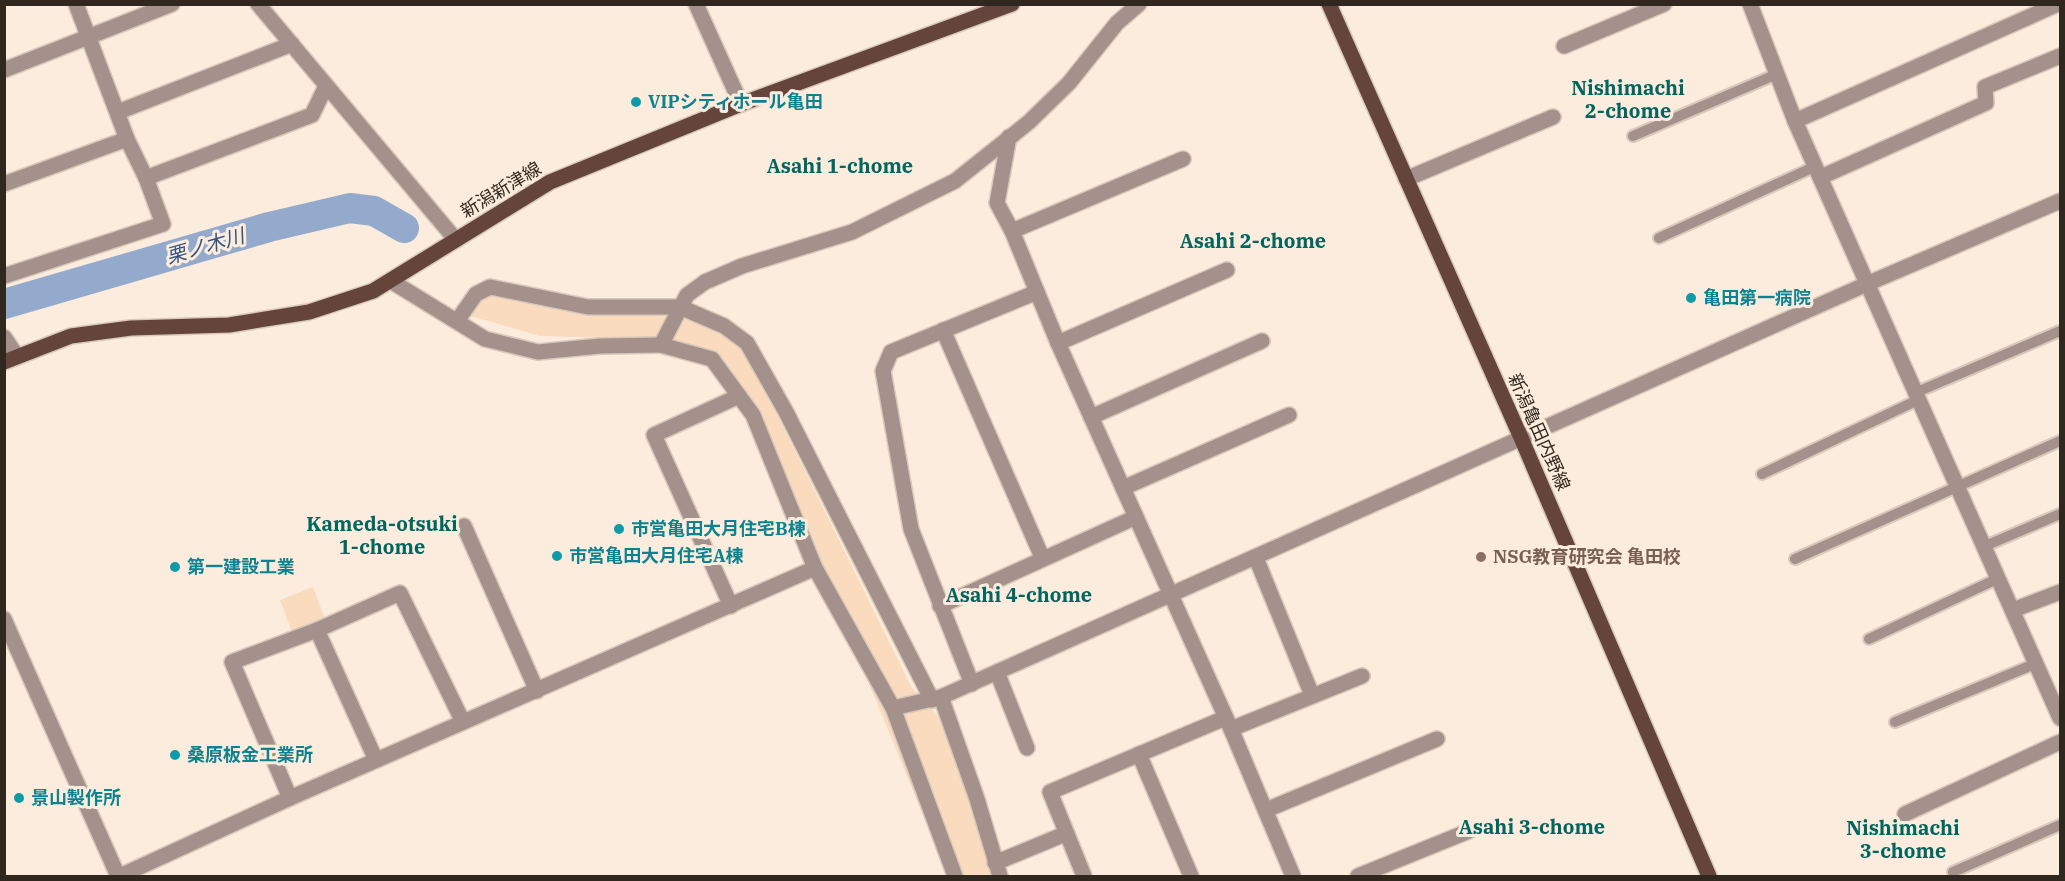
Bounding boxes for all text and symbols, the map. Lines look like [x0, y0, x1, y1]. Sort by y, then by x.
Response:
district label: Nishimachi 2-chome [1571, 74, 1685, 124]
place label: VIPシティホール亀田 [648, 90, 823, 113]
marker: VIPシティホール亀田 [629, 95, 643, 109]
district label: Asahi 1-chome [767, 152, 913, 179]
street label: 新潟新津線 [456, 157, 545, 223]
water label: 栗ノ木川 [163, 221, 249, 270]
district label: Asahi 2-chome [1180, 227, 1326, 254]
place label: 亀田第一病院 [1703, 286, 1811, 309]
marker: 亀田第一病院 [1684, 291, 1698, 305]
street label: 新潟亀田内野線 [1503, 370, 1576, 494]
district label: Kameda-otsuki 1-chome [306, 510, 458, 560]
place label: 市営亀田大月住宅B棟 [631, 517, 806, 540]
marker: 市営亀田大月住宅B棟 [612, 522, 626, 536]
place label: 市営亀田大月住宅A棟 [569, 544, 744, 567]
place label: NSG教育研究会 亀田校 [1493, 545, 1681, 568]
marker: 市営亀田大月住宅A棟 [550, 549, 564, 563]
marker: NSG教育研究会 亀田校 [1474, 550, 1488, 564]
place label: 第一建設工業 [187, 555, 295, 578]
marker: 第一建設工業 [168, 560, 182, 574]
district label: Asahi 4-chome [946, 581, 1092, 608]
place label: 桑原板金工業所 [187, 743, 313, 766]
marker: 桑原板金工業所 [168, 748, 182, 762]
place label: 景山製作所 [31, 786, 121, 809]
marker: 景山製作所 [12, 791, 26, 805]
district label: Asahi 3-chome [1459, 813, 1605, 840]
district label: Nishimachi 3-chome [1846, 814, 1960, 864]

